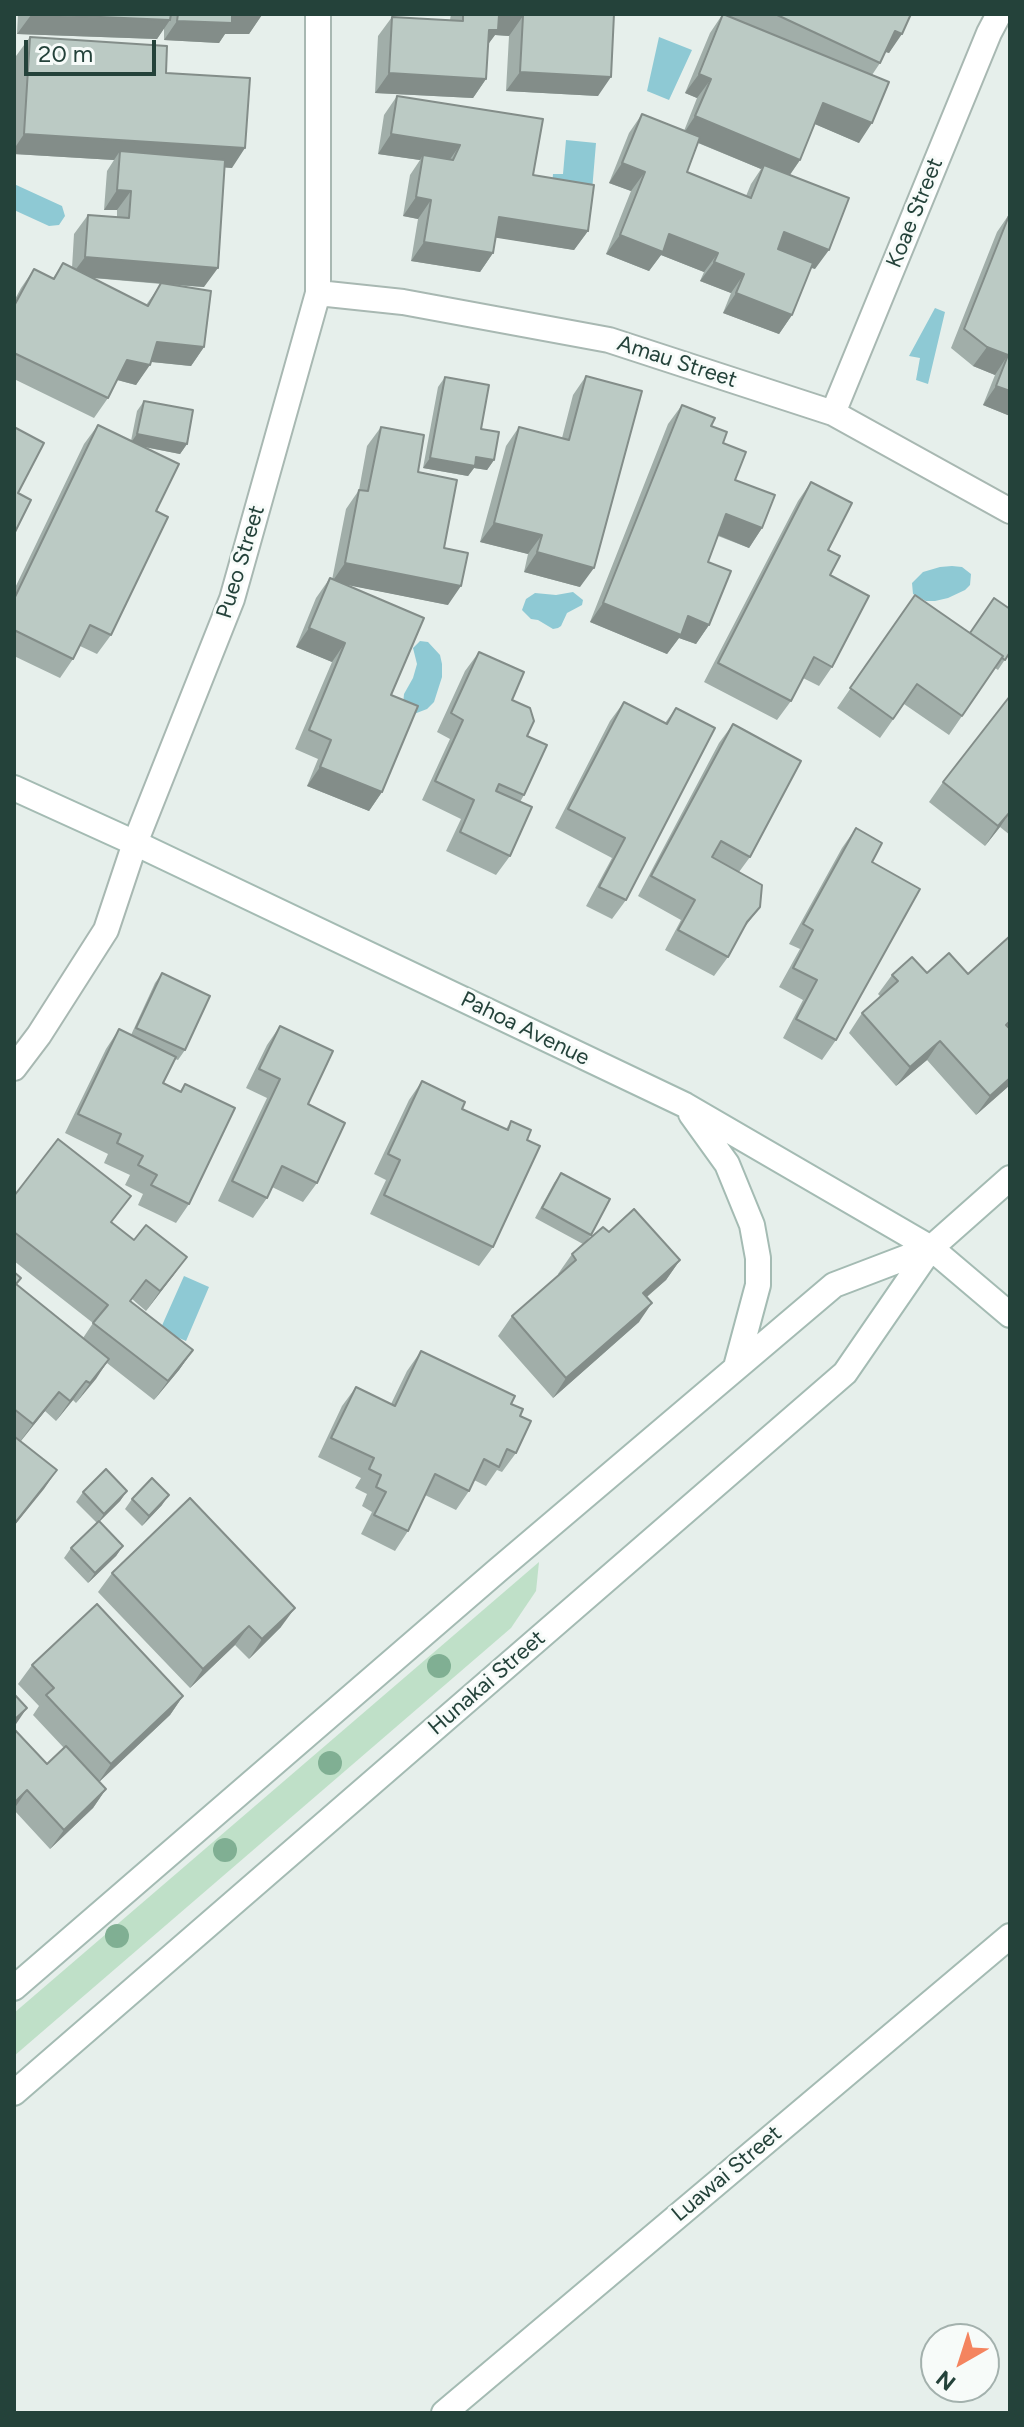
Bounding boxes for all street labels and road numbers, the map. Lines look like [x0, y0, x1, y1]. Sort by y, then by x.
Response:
street label: Koae Street [881, 154, 949, 272]
street label: Amau Street [614, 330, 740, 394]
street label: Pueo Street [211, 502, 271, 622]
street label: Pahoa Avenue [456, 986, 594, 1072]
street label: Hunakai Street [423, 1625, 551, 1741]
street label: Luawai Street [667, 2120, 787, 2228]

